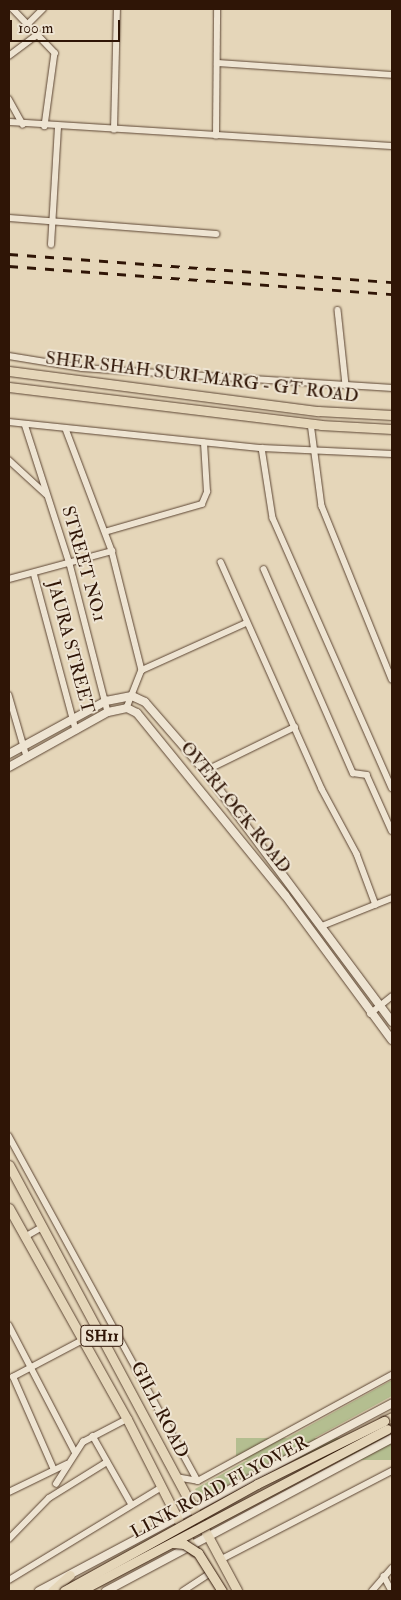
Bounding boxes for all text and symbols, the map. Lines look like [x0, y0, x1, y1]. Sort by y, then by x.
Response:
scale bar [12, 10, 122, 42]
text: 100 m [18, 19, 53, 38]
street label: SHER SHAH SURI MARG - GT ROAD [44, 348, 360, 408]
street label: STREET NO.1 [56, 504, 110, 624]
street label: JAURA STREET [42, 578, 98, 716]
street label: OVERLOCK ROAD [175, 738, 295, 878]
road number: SH11 [80, 1322, 124, 1350]
street label: GILL ROAD [125, 1358, 193, 1462]
street label: LINK ROAD FLYOVER [128, 1432, 312, 1544]

